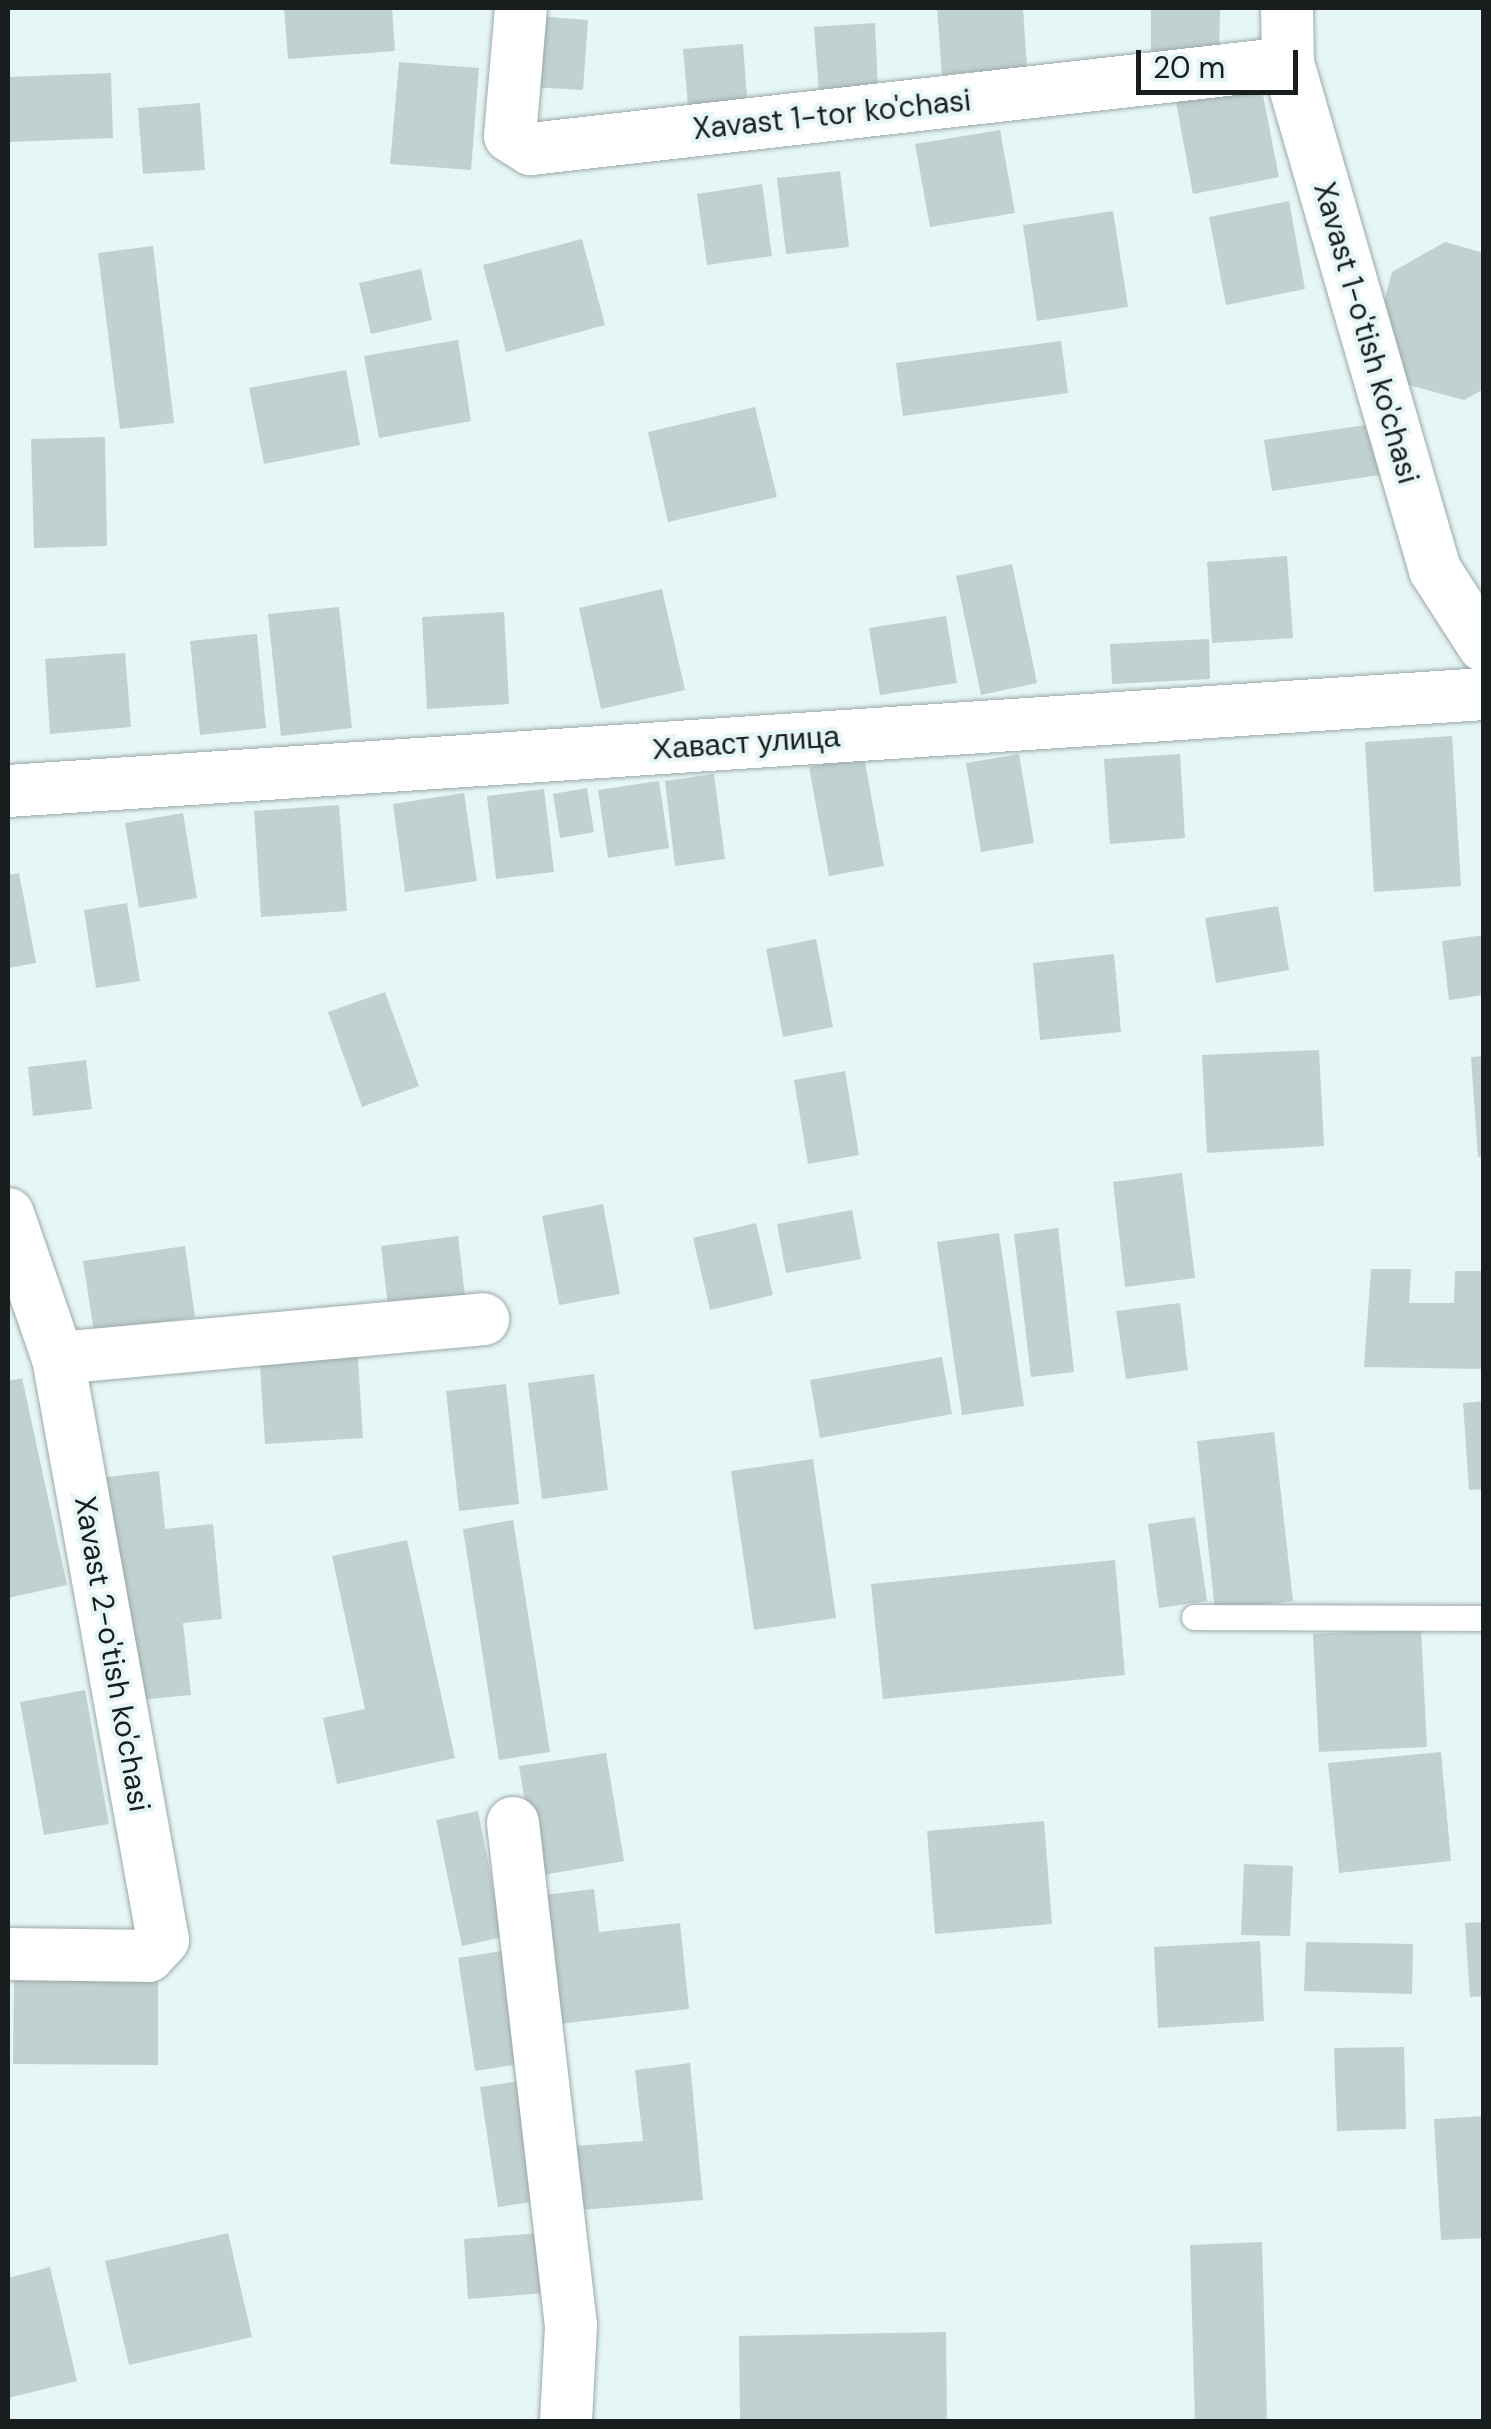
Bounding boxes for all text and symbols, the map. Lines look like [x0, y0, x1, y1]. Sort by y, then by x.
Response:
scale bar [1141, 30, 1304, 92]
text: 20 m [1153, 48, 1225, 87]
street label: Xavast 1-tor ko'chasi [691, 82, 973, 148]
street label: Xavast 1-o'tish ko'chasi [1306, 178, 1426, 488]
street label: Хаваст улица [651, 718, 841, 768]
street label: Xavast 2-o'tish ko'chasi [67, 1493, 157, 1815]

